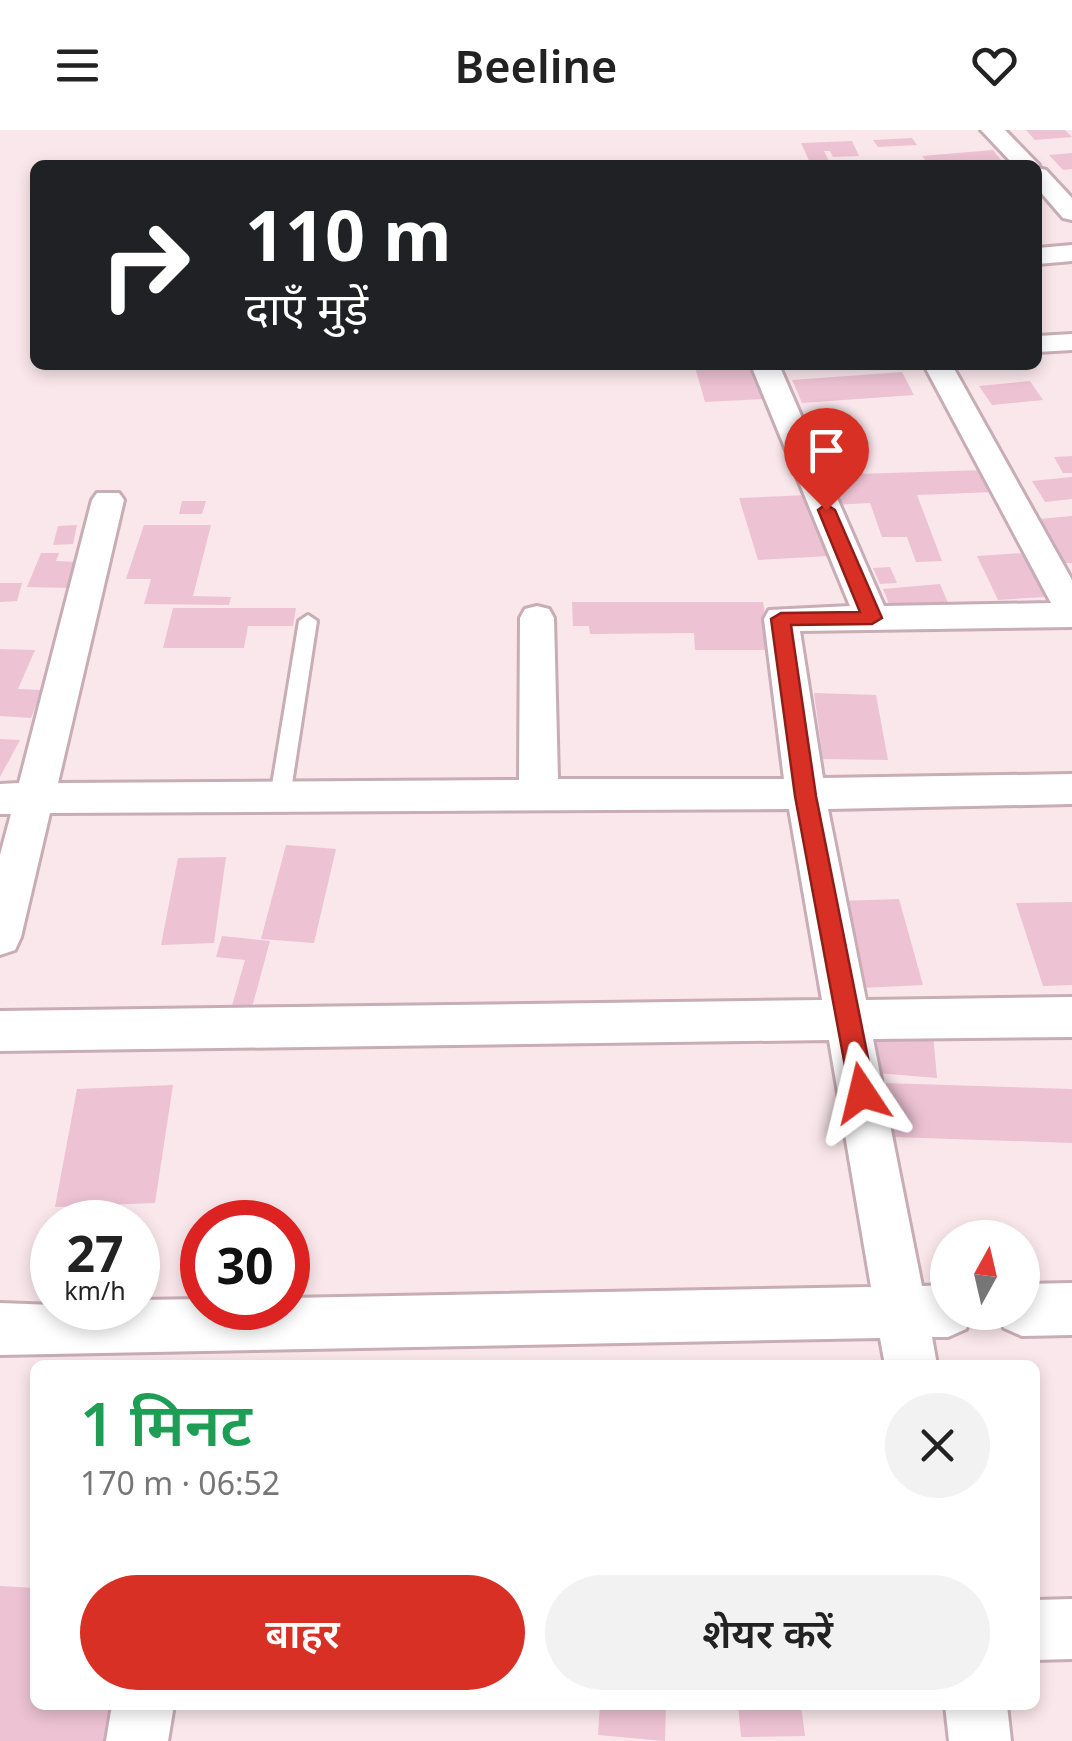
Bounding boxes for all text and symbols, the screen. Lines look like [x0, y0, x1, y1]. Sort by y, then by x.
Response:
text: Beeline [455, 35, 617, 96]
icon: menu [50, 38, 105, 93]
icon: heart [967, 38, 1022, 93]
text: 110 m [245, 186, 452, 282]
icon: right [80, 200, 210, 330]
text: दाएँ मुड़ें [245, 277, 368, 338]
pin [784, 408, 869, 511]
icon: arrive [799, 423, 854, 478]
position arrow [810, 1041, 914, 1145]
speed limit sign: 30 [180, 1200, 310, 1330]
text: 27 [66, 1219, 124, 1287]
north arrow [930, 1220, 1040, 1330]
map controls [930, 1220, 1040, 1330]
text: km/h [64, 1273, 126, 1307]
text: 1 मिनट [80, 1382, 252, 1464]
button: close [885, 1393, 990, 1498]
text: 170 m · 06:52 [80, 1461, 280, 1504]
button: बाहर [80, 1575, 525, 1690]
button: शेयर करें [545, 1575, 990, 1690]

